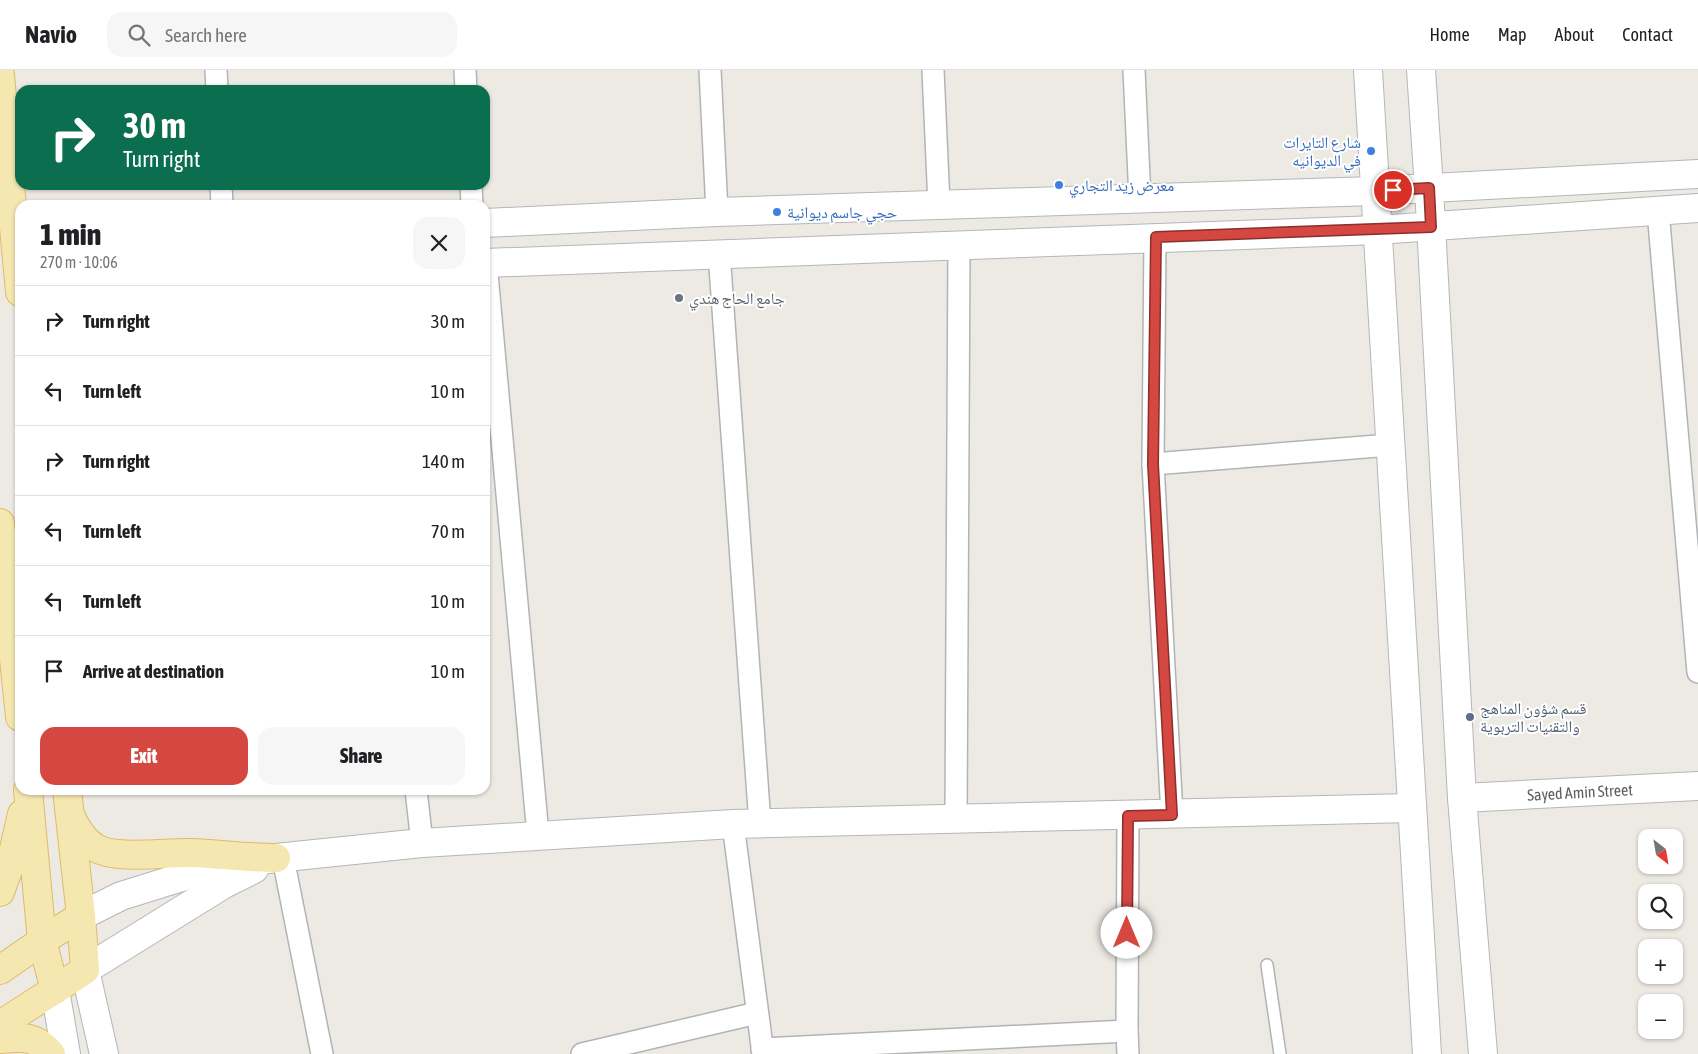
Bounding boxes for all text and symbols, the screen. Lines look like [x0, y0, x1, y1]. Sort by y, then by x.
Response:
search box [107, 12, 457, 57]
text: Navio [25, 21, 77, 48]
icon: search [125, 21, 153, 49]
text: Search here [165, 24, 247, 46]
text: Home [1430, 24, 1470, 45]
text: Map [1498, 24, 1527, 45]
text: About [1555, 24, 1594, 45]
text: Contact [1622, 24, 1673, 45]
icon: right [40, 105, 105, 170]
text: 30 m [123, 105, 186, 145]
place label: شارع التايرات في الديوانيه [1283, 133, 1361, 173]
marker: شارع التايرات في الديوانيه [1365, 145, 1377, 157]
text: Turn right [123, 146, 200, 172]
pin [1372, 169, 1414, 211]
place label: معرض زيد التجاري [1069, 176, 1174, 198]
icon: arrive [1379, 176, 1407, 204]
marker: معرض زيد التجاري [1053, 179, 1065, 191]
place label: حجي جاسم ديوانية [787, 203, 897, 225]
marker: حجي جاسم ديوانية [771, 206, 783, 218]
text: 1 min [40, 217, 101, 251]
button: close [413, 217, 465, 269]
text: 270 m · 10:06 [40, 253, 118, 271]
place label: جامع الحاج هندي [689, 289, 785, 311]
marker: جامع الحاج هندي [673, 292, 685, 304]
icon: right [40, 307, 68, 335]
text: Turn right [83, 310, 150, 332]
text: 30 m [431, 310, 465, 332]
icon: left [40, 377, 68, 405]
text: Turn left [83, 380, 141, 402]
text: 10 m [431, 380, 465, 402]
icon: right [40, 447, 68, 475]
text: Turn right [83, 450, 150, 472]
text: 140 m [422, 450, 465, 472]
icon: left [40, 517, 68, 545]
text: Turn left [83, 520, 141, 542]
text: 70 m [431, 520, 465, 542]
icon: left [40, 587, 68, 615]
text: Turn left [83, 590, 141, 612]
text: 10 m [431, 590, 465, 612]
icon: arrive [40, 657, 68, 685]
text: Arrive at destination [83, 660, 224, 682]
text: 10 m [431, 660, 465, 682]
place label: قسم شؤون المناهج والتقنيات التربوية [1480, 699, 1586, 736]
marker: قسم شؤون المناهج والتقنيات التربوية [1464, 711, 1476, 723]
button: Exit [40, 727, 248, 785]
button: Share [258, 727, 465, 785]
street label: Sayed Amin Street [1527, 780, 1634, 805]
north arrow [1638, 829, 1682, 874]
map controls [1638, 829, 1683, 1039]
button: search [1638, 884, 1683, 929]
position arrow [1100, 906, 1152, 958]
button: + [1638, 939, 1683, 984]
button: − [1638, 994, 1683, 1039]

